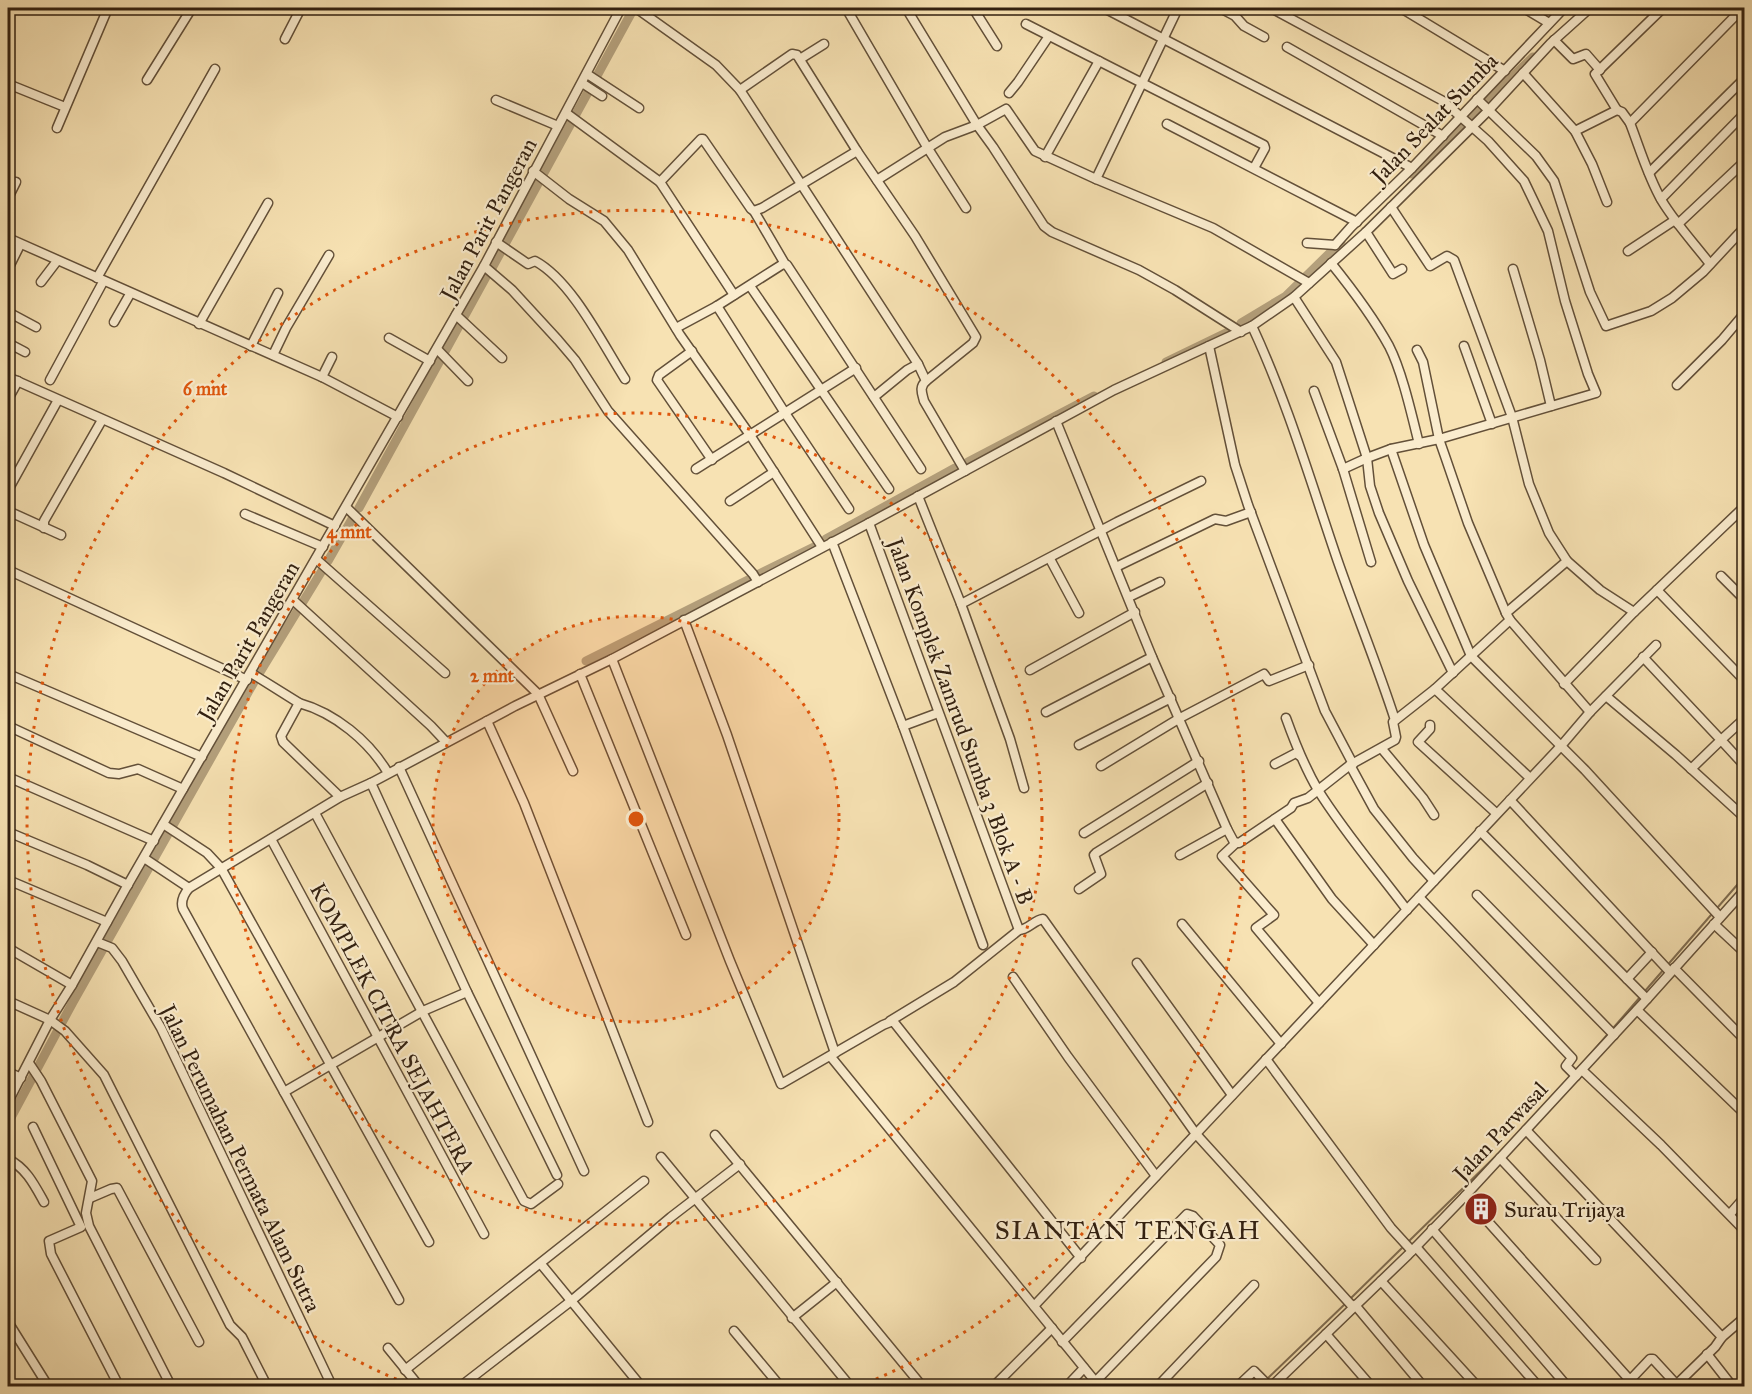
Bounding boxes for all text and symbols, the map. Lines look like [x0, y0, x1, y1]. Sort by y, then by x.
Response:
street label: Jalan Sealat Sumba [1364, 47, 1504, 191]
street label: Jalan Parit Pangeran [433, 133, 543, 307]
text: 6 mnt [183, 378, 228, 400]
text: 4 mnt [326, 521, 372, 544]
street label: Jalan Komplek Zamrud Sumba 3 Blok A - B [881, 532, 1040, 908]
street label: Jalan Parit Pangeran [191, 556, 305, 728]
text: 2 mnt [470, 665, 515, 687]
centre of rings [626, 809, 646, 829]
street label: KOMPLEK CITRA SEJAHTERA [304, 878, 481, 1178]
street label: Jalan Perumahan Permata Alam Sutra [153, 998, 327, 1317]
street label: Jalan Parwasal [1446, 1076, 1553, 1188]
building icon: Surau Trijaya [1463, 1191, 1499, 1227]
place label: Surau Trijaya [1504, 1196, 1626, 1223]
district label: SIANTAN TENGAH [995, 1214, 1261, 1246]

